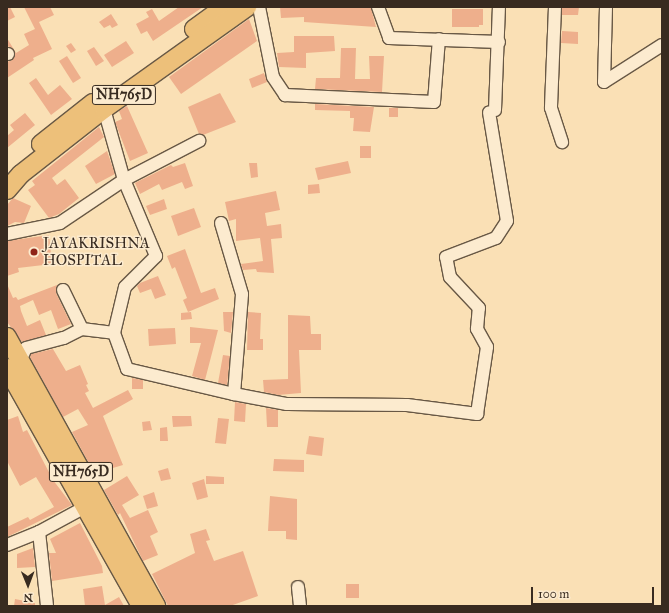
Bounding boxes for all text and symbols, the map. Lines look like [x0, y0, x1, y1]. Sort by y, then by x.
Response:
road number: NH765D [91, 83, 157, 107]
place label: JAYAKRISHNA HOSPITAL [43, 234, 150, 269]
marker: JAYAKRISHNA HOSPITAL [28, 246, 40, 258]
road number: NH765D [48, 460, 114, 484]
north arrow [8, 565, 48, 605]
scale bar [533, 579, 656, 605]
text: 100 m [538, 587, 569, 601]
text: N [23, 591, 33, 604]

